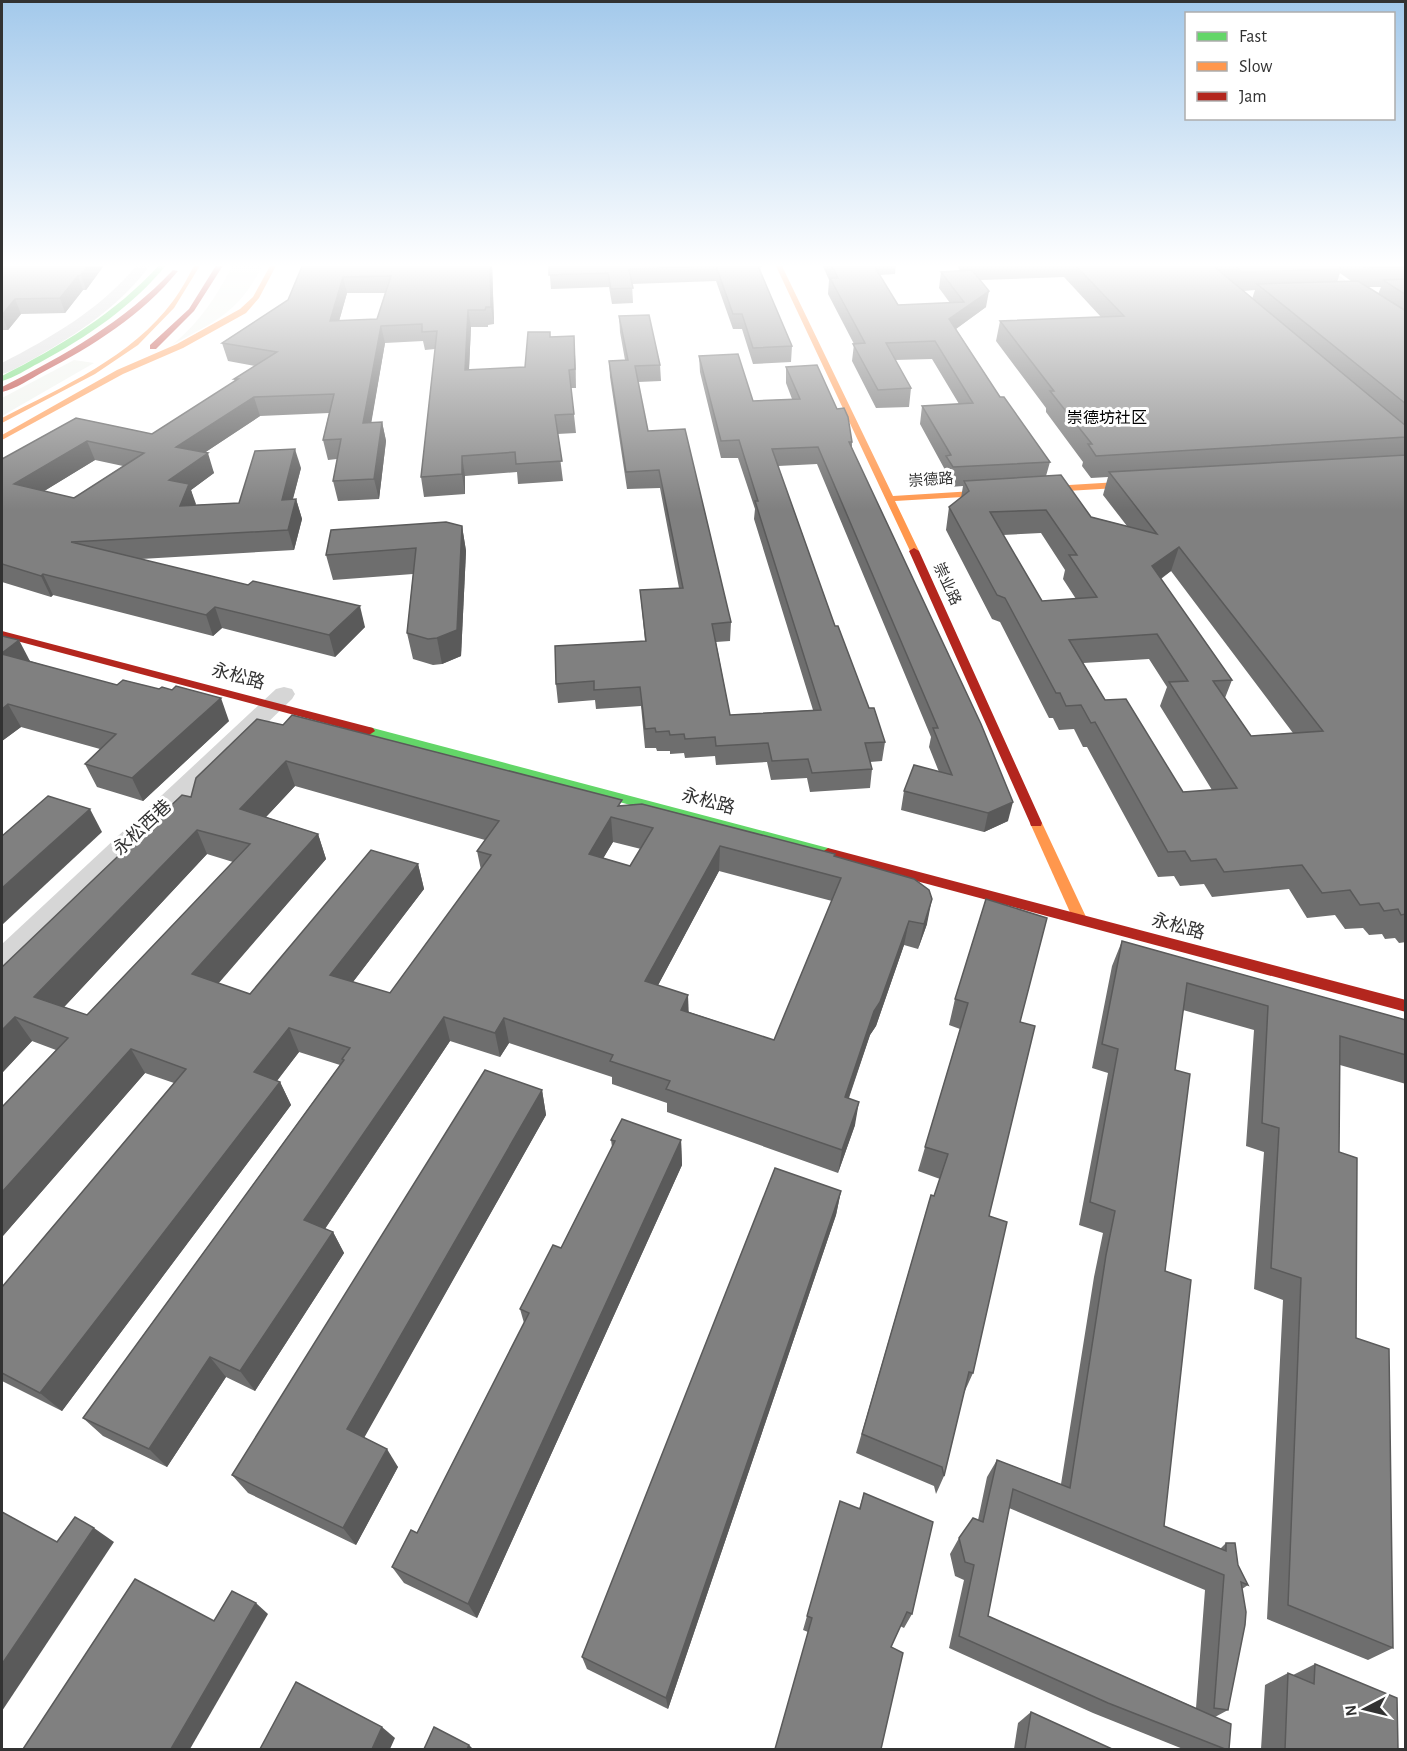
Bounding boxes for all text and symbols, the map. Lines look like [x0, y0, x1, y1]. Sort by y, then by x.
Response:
legend [1185, 12, 1395, 120]
text: Fast [1239, 28, 1267, 46]
text: Slow [1239, 58, 1272, 76]
text: Jam [1239, 88, 1267, 106]
district label: 崇德坊社区 [1067, 409, 1147, 426]
street label: 崇德路 [908, 469, 954, 489]
street label: 崇业路 [931, 560, 964, 608]
street label: 永松路 [210, 659, 267, 693]
street label: 永松路 [680, 784, 737, 818]
street label: 永松西巷 [109, 795, 175, 859]
street label: 永松路 [1150, 909, 1207, 943]
north arrow [1335, 1679, 1395, 1739]
text: N [1342, 1704, 1360, 1717]

